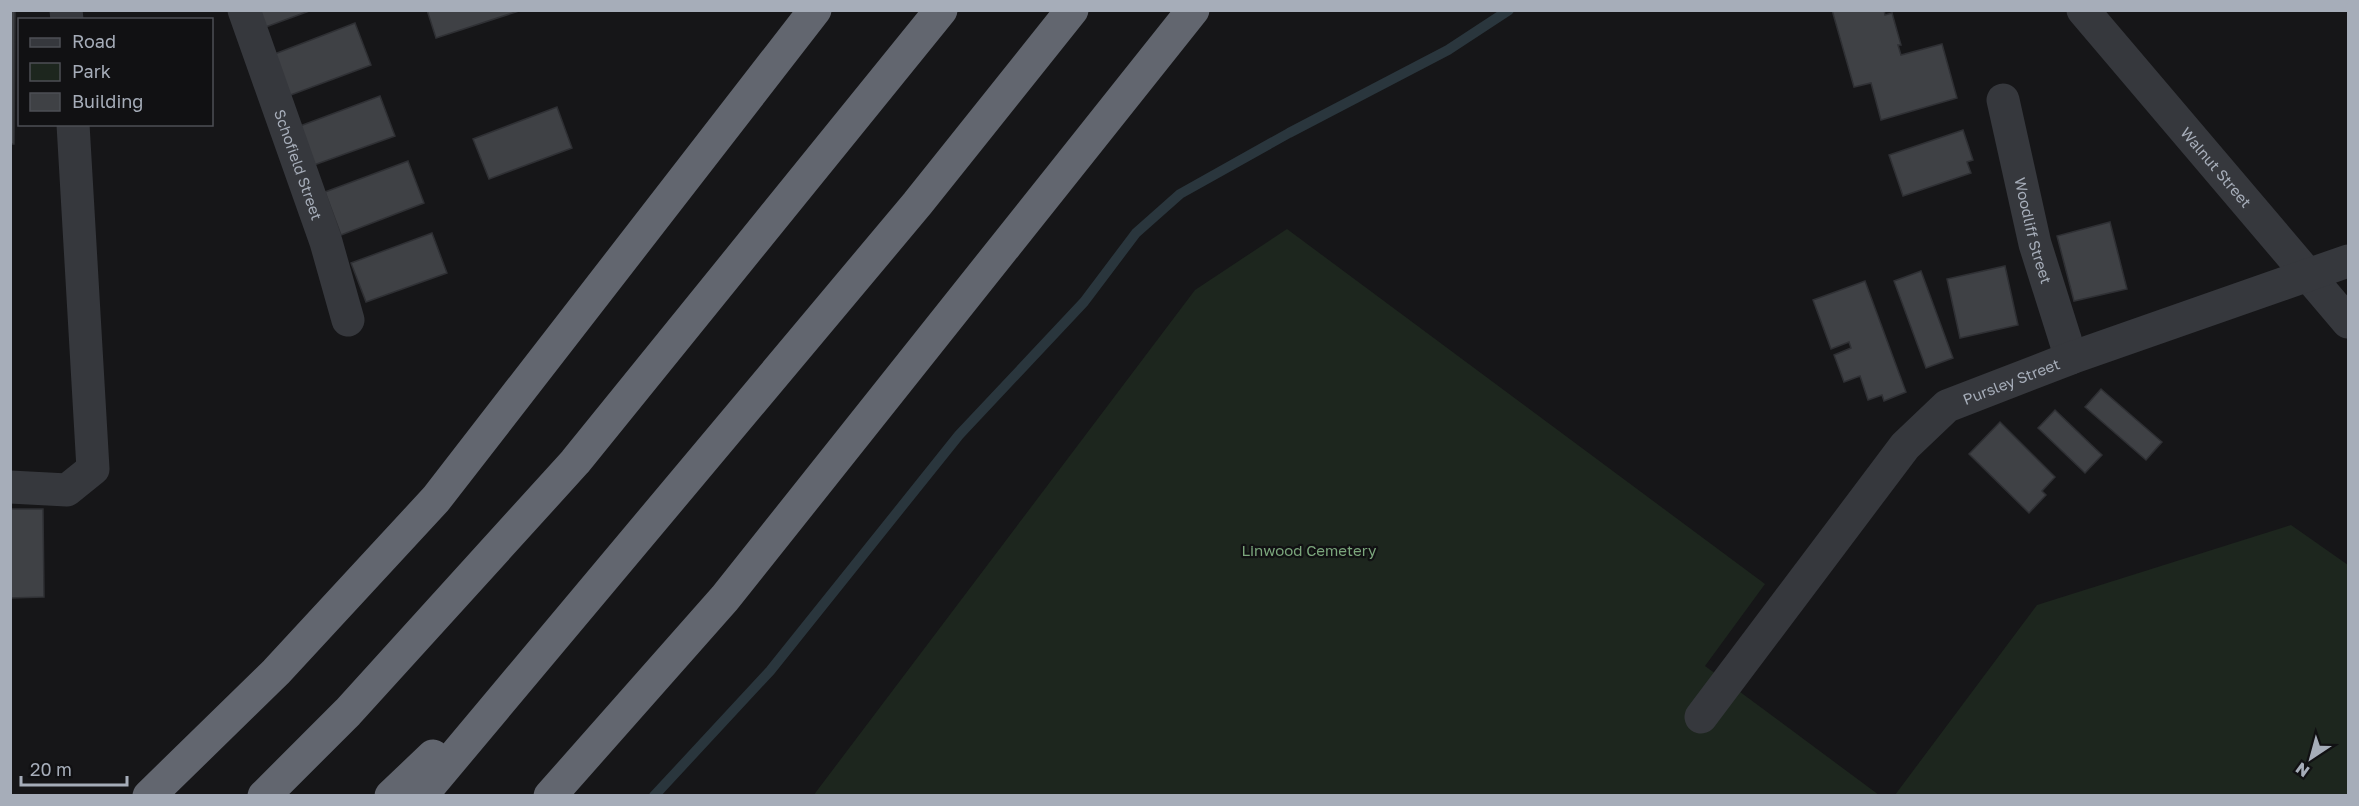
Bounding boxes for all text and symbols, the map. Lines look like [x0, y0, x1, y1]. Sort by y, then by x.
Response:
legend [18, 18, 213, 126]
text: Road [72, 30, 116, 52]
text: Park [72, 60, 111, 82]
text: Building [72, 90, 143, 112]
street label: Schofield Street [271, 107, 327, 222]
street label: Walnut Street [2177, 123, 2255, 211]
street label: Woodliff Street [2011, 176, 2056, 286]
street label: Pursley Street [1960, 354, 2062, 408]
park label: Linwood Cemetery [1242, 541, 1377, 559]
north arrow [2281, 728, 2341, 788]
scale bar [21, 749, 128, 787]
text: 20 m [30, 758, 72, 780]
text: N [2291, 758, 2313, 782]

